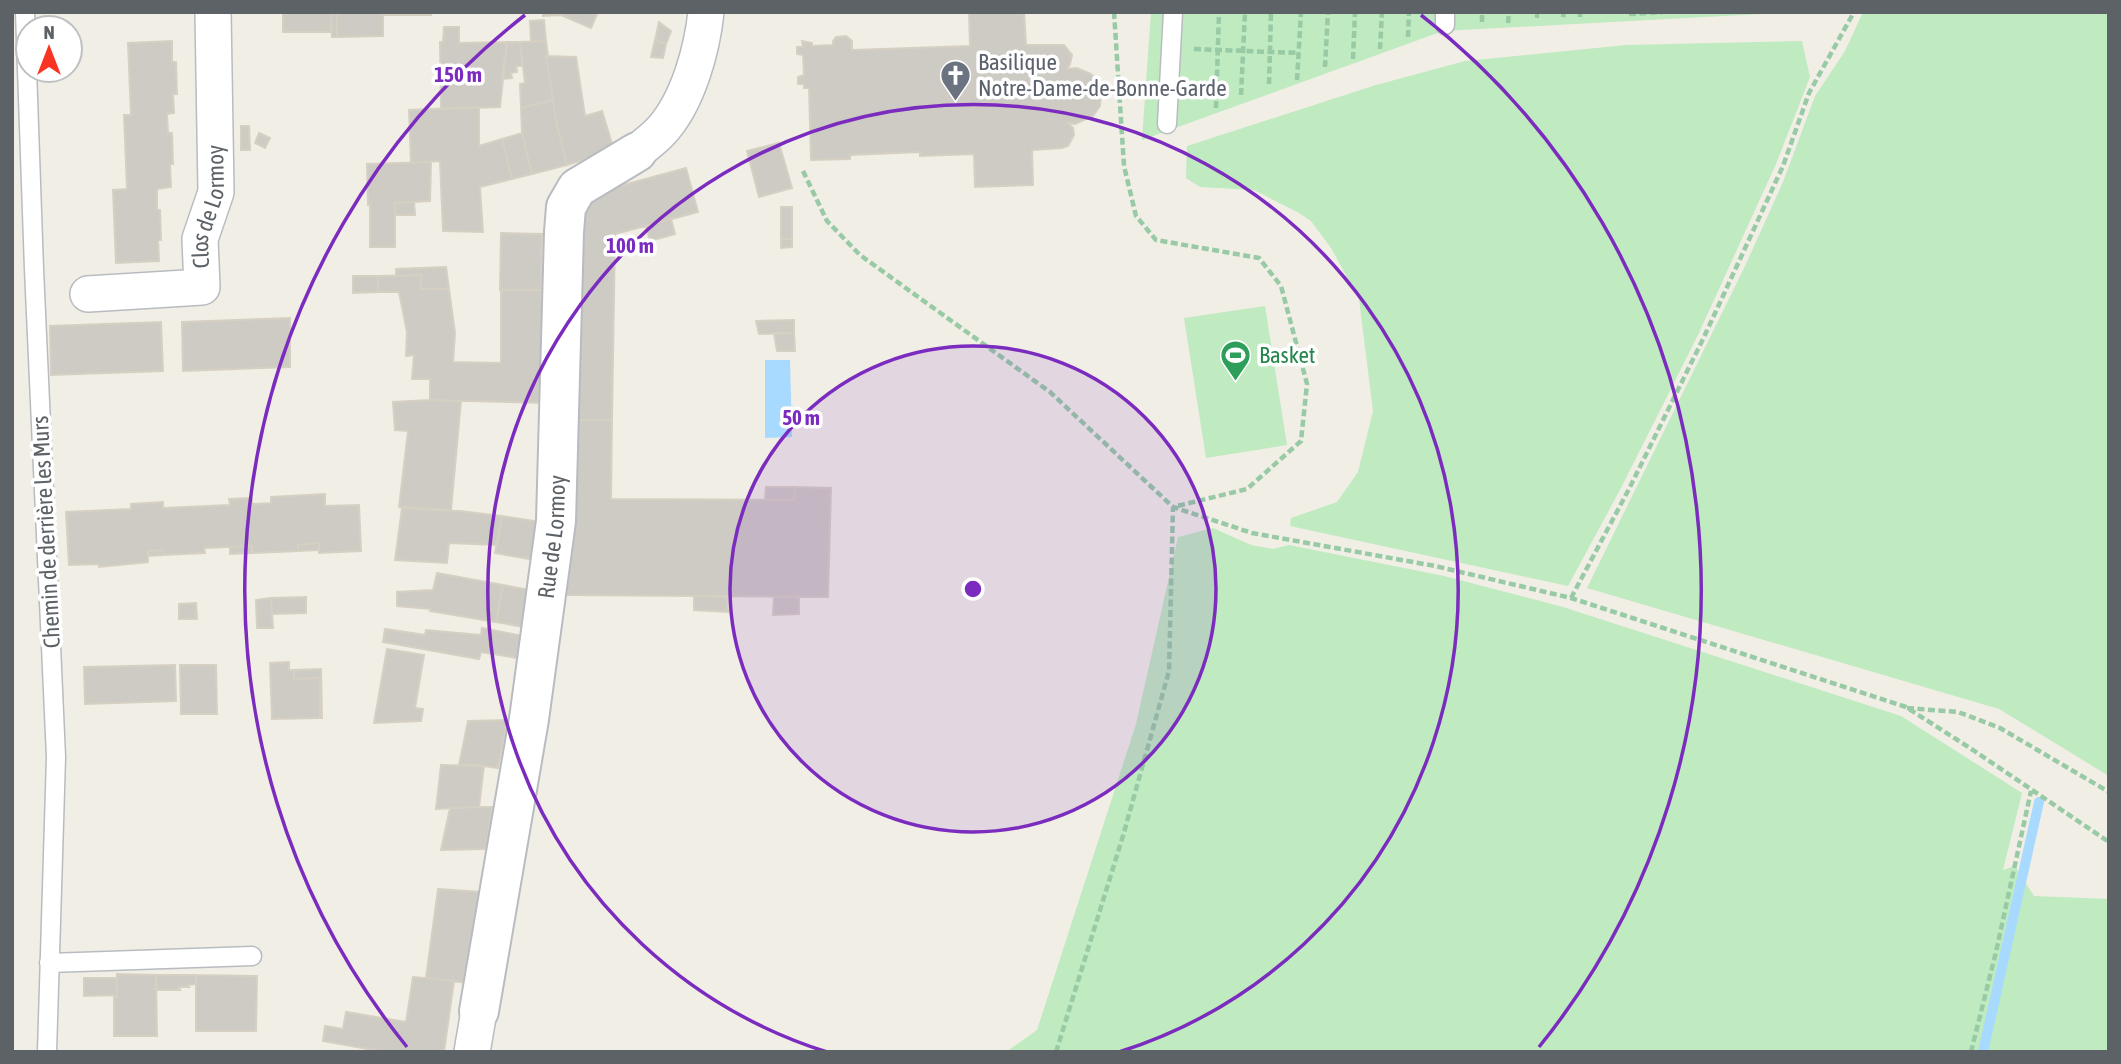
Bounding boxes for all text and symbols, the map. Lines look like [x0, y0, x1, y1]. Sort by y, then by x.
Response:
north arrow [14, 14, 84, 84]
text: N [43, 21, 55, 43]
place label: Basilique Notre-Dame-de-Bonne-Garde [978, 49, 1227, 101]
church icon: Basilique Notre-Dame-de-Bonne-Garde [938, 58, 972, 102]
text: 150 m [434, 62, 482, 86]
street label: Clos de Lormoy [187, 145, 229, 269]
text: 100 m [606, 233, 654, 257]
sports icon: Basket [1219, 338, 1253, 382]
place label: Basket [1259, 342, 1315, 368]
text: 50 m [782, 405, 820, 429]
street label: Chemin de derrière les Murs [27, 415, 65, 649]
street label: Rue de Lormoy [533, 475, 570, 600]
centre of rings [961, 577, 985, 601]

